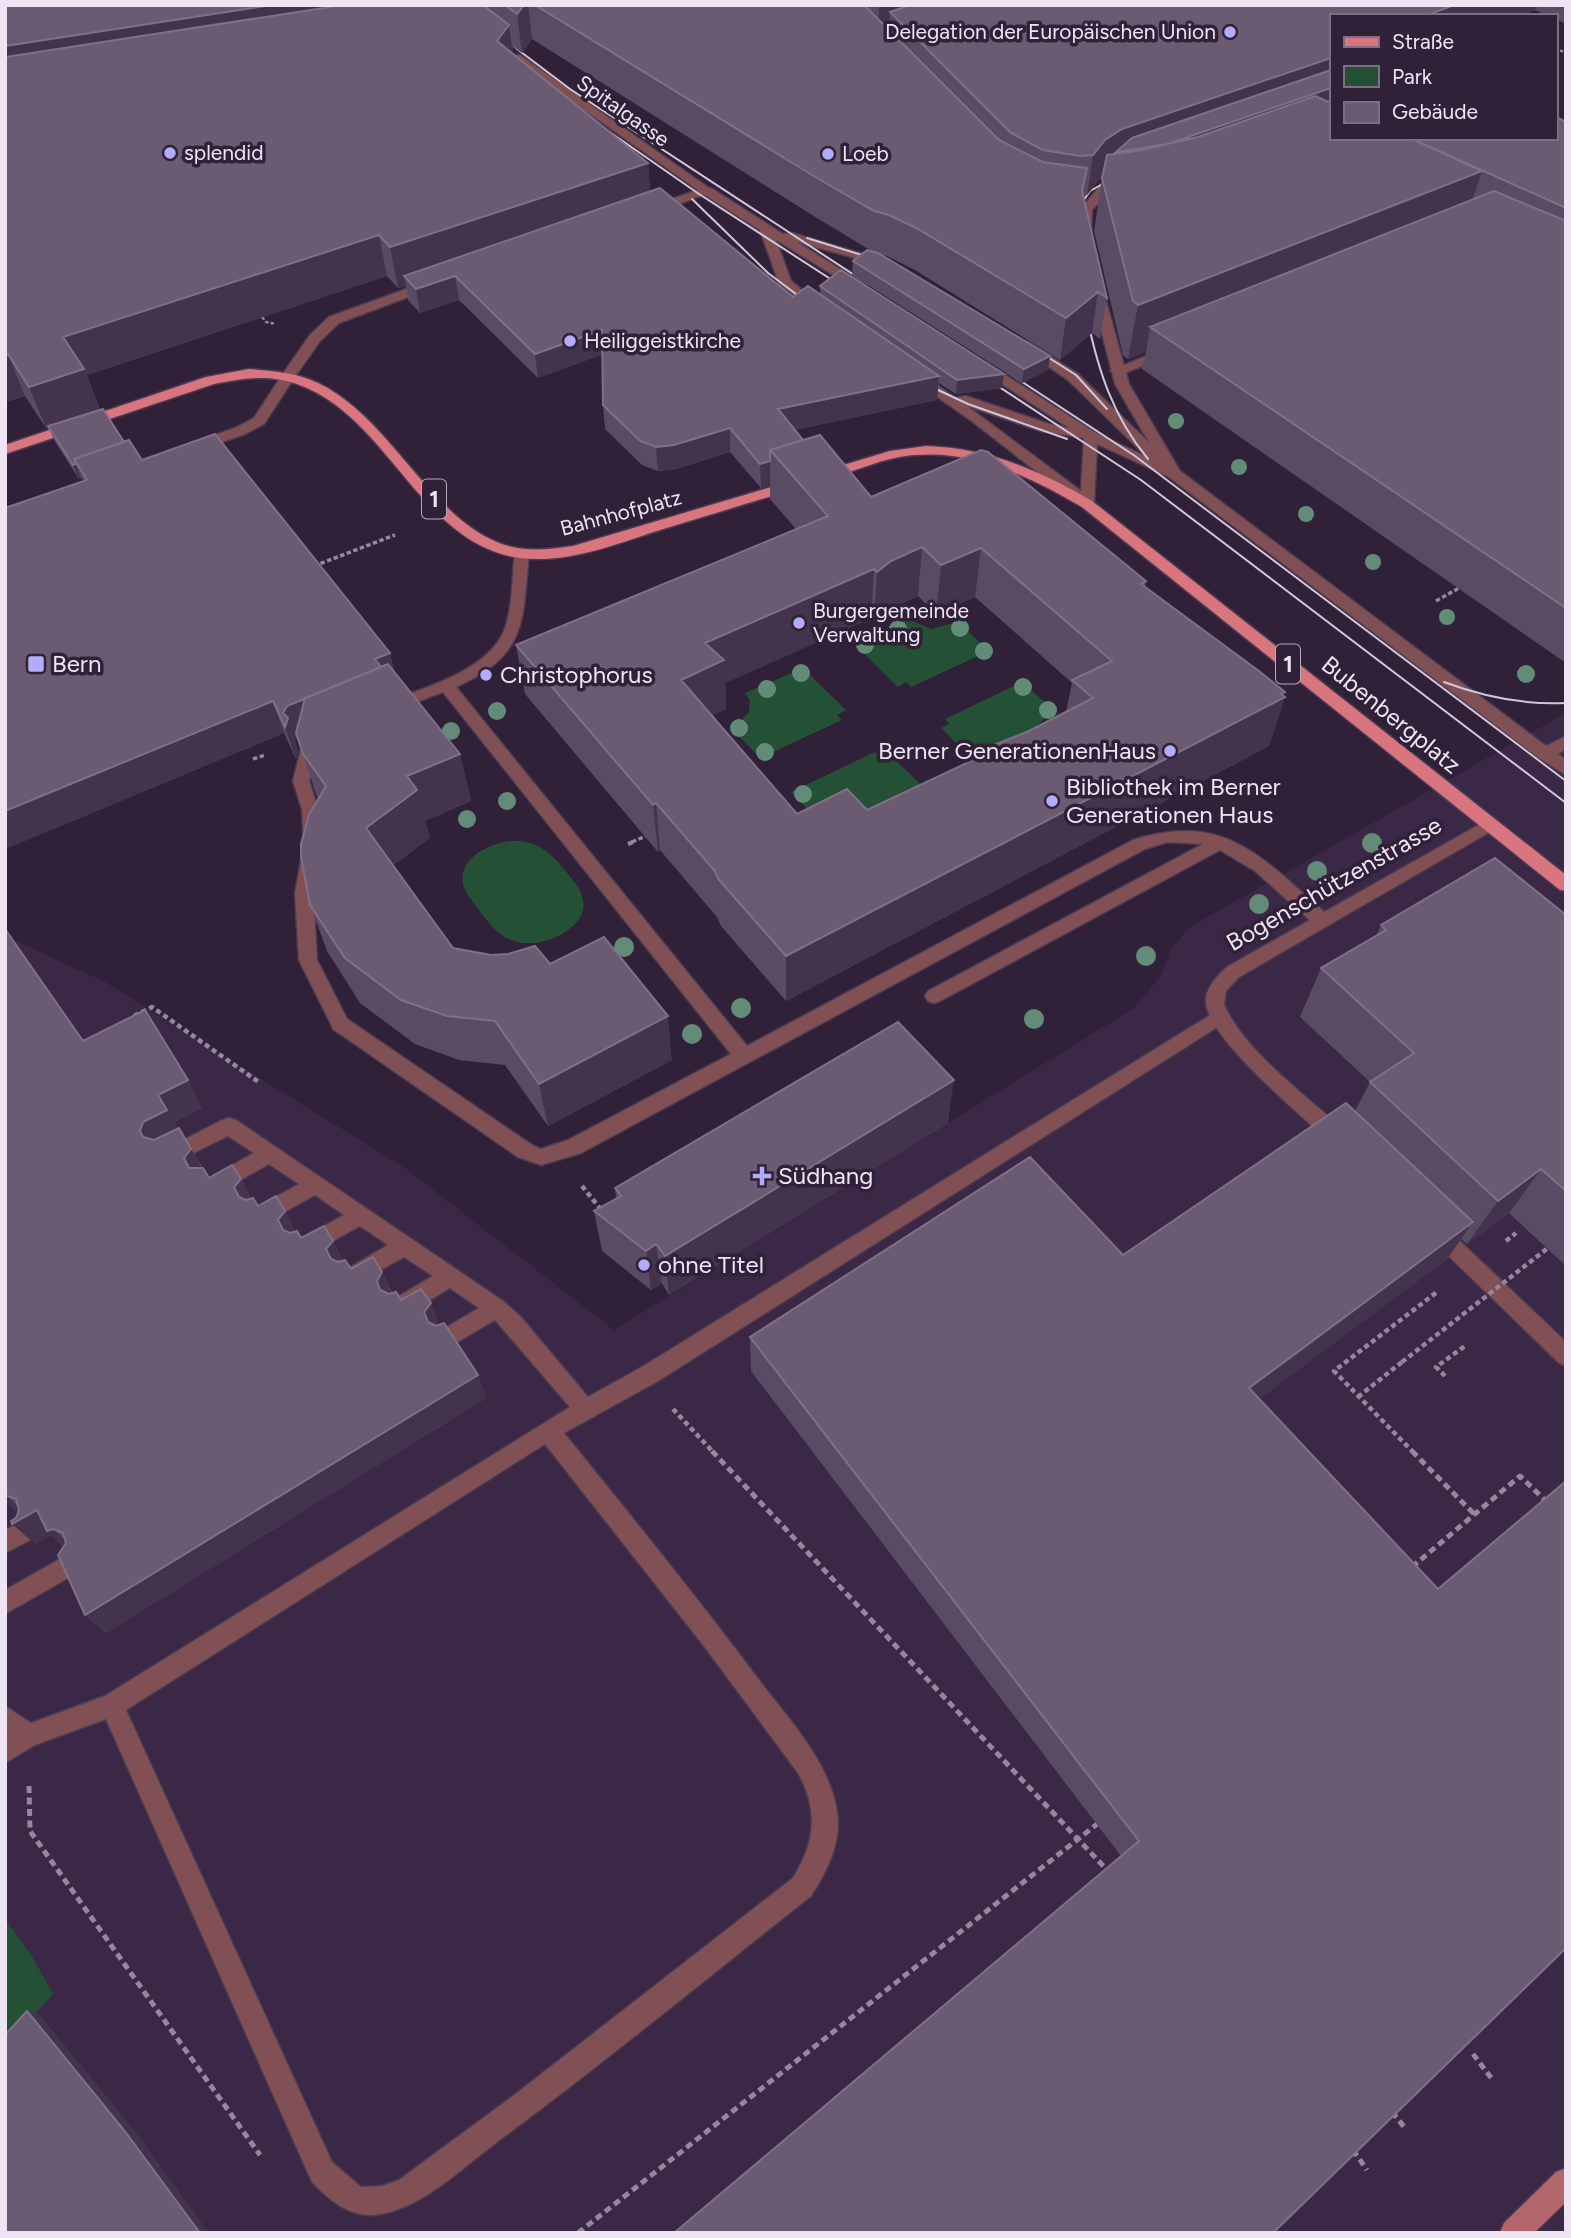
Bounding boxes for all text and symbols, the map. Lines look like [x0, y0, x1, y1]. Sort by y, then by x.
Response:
legend [1330, 14, 1557, 140]
place label: Delegation der Europäischen Union [885, 19, 1216, 44]
marker: Delegation der Europäischen Union [1222, 24, 1238, 40]
text: Straße [1392, 29, 1454, 54]
text: Park [1392, 64, 1433, 89]
street label: Spitalgasse [572, 70, 674, 152]
text: Gebäude [1392, 99, 1478, 124]
place label: splendid [184, 140, 264, 165]
place label: Loeb [842, 141, 889, 166]
marker: splendid [162, 145, 178, 161]
marker: Loeb [820, 146, 836, 162]
place label: Heiliggeistkirche [584, 328, 741, 353]
marker: Heiliggeistkirche [562, 333, 578, 349]
road number: 1 [422, 480, 446, 519]
street label: Bahnhofplatz [557, 484, 684, 541]
place label: Burgergemeinde Verwaltung [813, 598, 969, 647]
marker: Burgergemeinde Verwaltung [791, 615, 807, 631]
road number: 1 [1276, 644, 1300, 684]
place label: Bern [52, 649, 101, 678]
street label: Bubenbergplatz [1316, 650, 1467, 780]
marker: Bern [26, 654, 46, 674]
place label: Christophorus [500, 660, 653, 689]
marker: Christophorus [478, 667, 494, 683]
place label: Berner GenerationenHaus [878, 736, 1156, 765]
marker: Berner GenerationenHaus [1162, 743, 1178, 759]
place label: Bibliothek im Berner Generationen Haus [1066, 772, 1281, 829]
marker: Bibliothek im Berner Generationen Haus [1044, 793, 1060, 809]
street label: Bogenschützenstrasse [1221, 810, 1446, 957]
place label: Südhang [778, 1161, 873, 1190]
marker: Südhang [752, 1166, 772, 1186]
place label: ohne Titel [658, 1250, 764, 1279]
marker: ohne Titel [636, 1257, 652, 1273]

